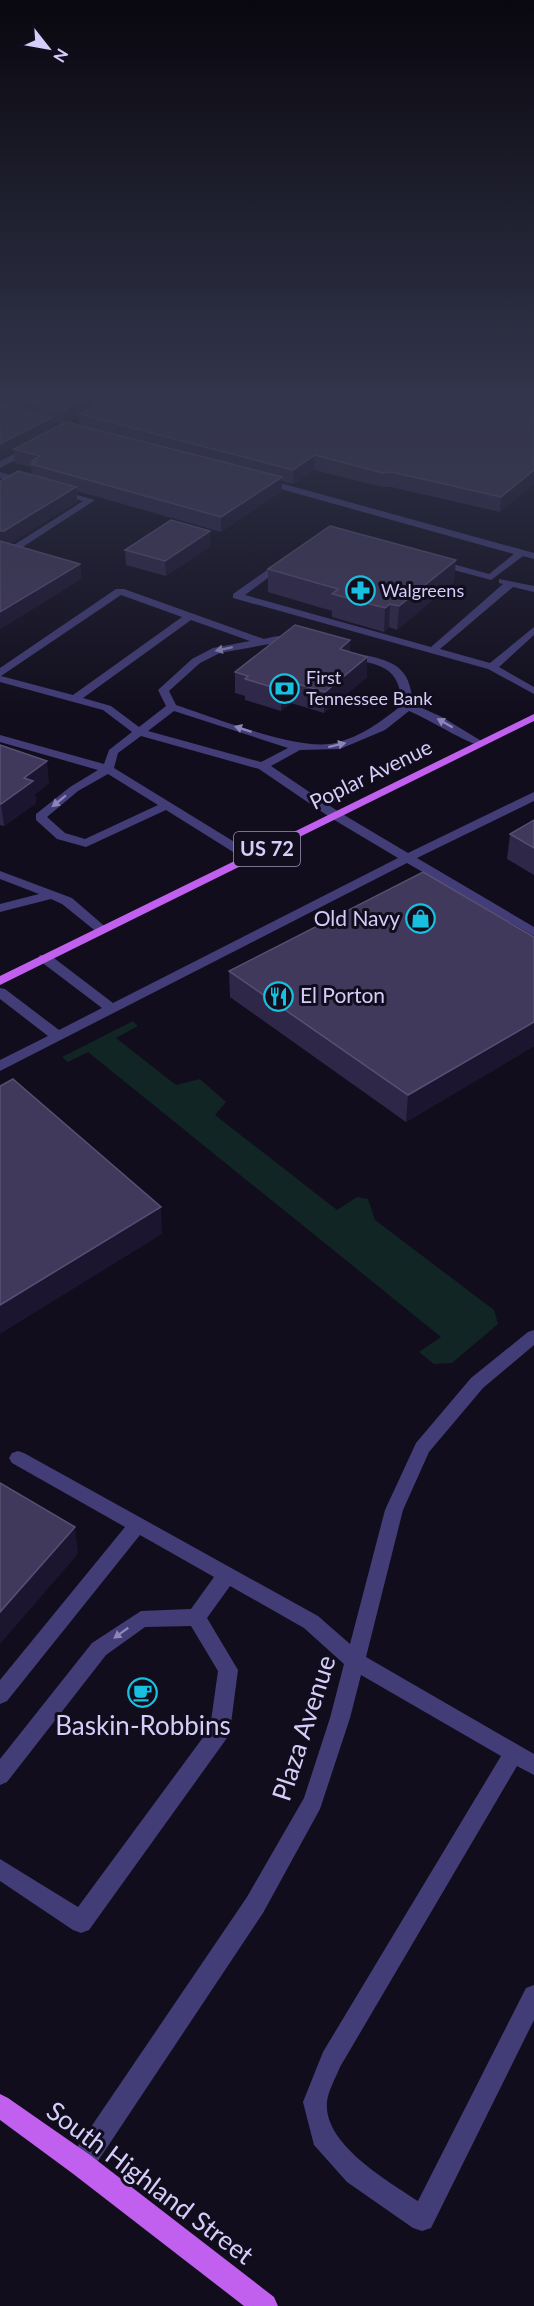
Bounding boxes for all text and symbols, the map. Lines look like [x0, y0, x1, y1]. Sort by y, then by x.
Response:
north arrow [18, 18, 78, 78]
text: N [50, 46, 73, 66]
pharmacy icon: Walgreens [344, 575, 376, 607]
place label: Walgreens [381, 579, 464, 601]
one-way arrow [215, 645, 234, 655]
place label: First Tennessee Bank [306, 666, 433, 709]
bank icon: First Tennessee Bank [269, 672, 301, 704]
one-way arrow [436, 719, 453, 729]
one-way arrow [234, 724, 252, 734]
street label: Poplar Avenue [305, 733, 435, 814]
one-way arrow [328, 739, 346, 749]
one-way arrow [51, 795, 67, 808]
road number: US 72 [234, 832, 300, 866]
shop icon: Old Navy [405, 903, 437, 935]
place label: Old Navy [314, 905, 400, 930]
restaurant icon: El Porton [263, 980, 295, 1012]
place label: El Porton [300, 982, 385, 1007]
one-way arrow [114, 1627, 130, 1639]
street label: Plaza Avenue [264, 1651, 342, 1805]
cafe icon: Baskin-Robbins [127, 1676, 159, 1708]
place label: Baskin-Robbins [55, 1709, 231, 1741]
street label: South Highland Street [41, 2094, 261, 2271]

